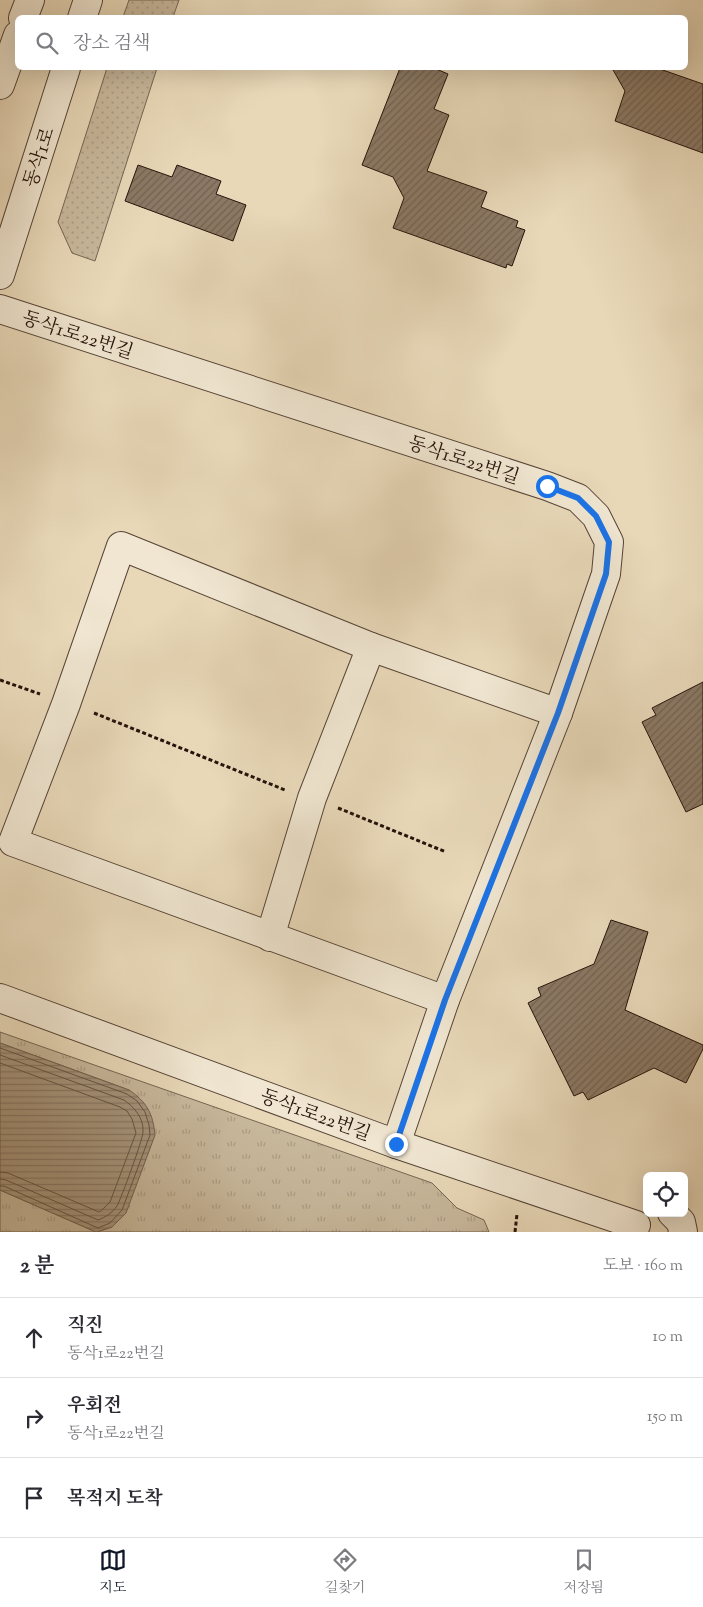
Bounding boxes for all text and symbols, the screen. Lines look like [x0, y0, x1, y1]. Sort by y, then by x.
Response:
search box [15, 15, 688, 70]
icon: search [33, 29, 61, 57]
text: 장소 검색 [73, 31, 150, 58]
street label: 동삭1로 [18, 124, 63, 191]
street label: 동삭1로22번길 [18, 306, 137, 367]
street label: 동삭1로22번길 [404, 431, 523, 492]
route start [536, 475, 559, 498]
street label: 동삭1로22번길 [256, 1084, 374, 1149]
route end [385, 1133, 408, 1156]
map controls [643, 1172, 688, 1217]
button: locate [643, 1172, 688, 1217]
text: 2 분 [20, 1252, 55, 1282]
text: 도보 · 160 m [603, 1255, 683, 1278]
text: 직진 [67, 1313, 104, 1340]
icon: ahead [20, 1324, 48, 1352]
text: 10 m [653, 1326, 683, 1349]
text: 동삭1로22번길 [67, 1343, 165, 1366]
text: 우회전 [67, 1393, 122, 1420]
icon: right [20, 1404, 48, 1432]
text: 150 m [647, 1406, 683, 1429]
text: 동삭1로22번길 [67, 1423, 165, 1446]
icon: arrive [20, 1484, 48, 1512]
text: 목적지 도착 [67, 1486, 163, 1513]
tab: 지도 [99, 1546, 127, 1599]
tab: 길찾기 [325, 1546, 365, 1599]
tab: 저장됨 [563, 1546, 604, 1599]

